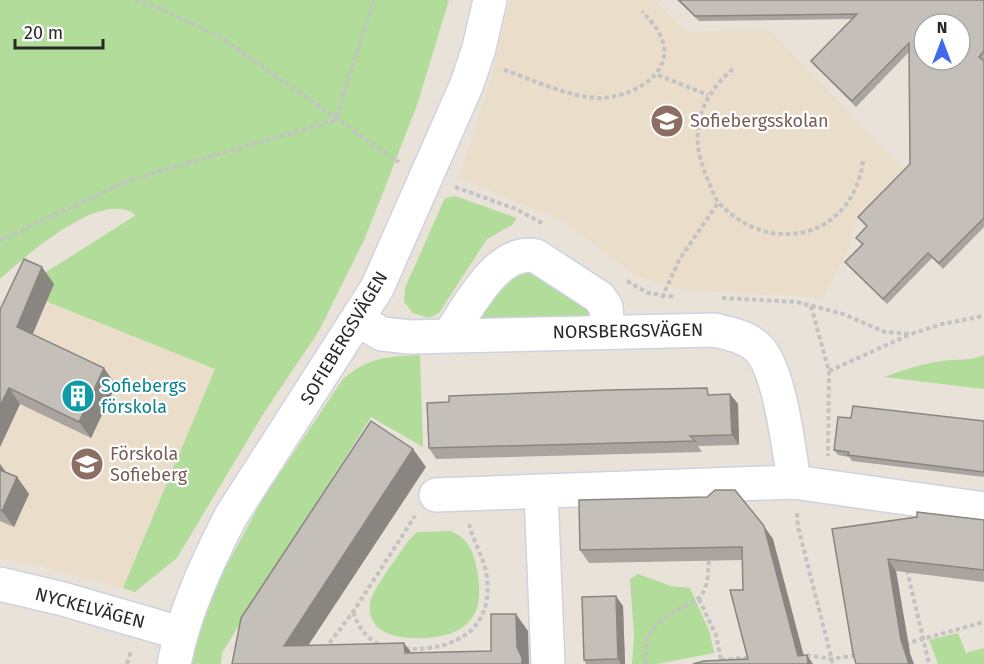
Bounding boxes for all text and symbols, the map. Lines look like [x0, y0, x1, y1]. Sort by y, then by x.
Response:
scale bar [15, 12, 104, 50]
north arrow [912, 12, 972, 72]
text: N [937, 18, 947, 37]
text: 20 m [24, 22, 63, 44]
school or university icon: Sofiebergsskolan [649, 103, 685, 139]
place label: Sofiebergsskolan [690, 110, 829, 132]
street label: SOFIEBERGSVÄGEN [296, 267, 392, 409]
street label: NORSBERGSVÄGEN [553, 319, 703, 343]
place label: Sofiebergs förskola [101, 375, 186, 418]
building icon: Sofiebergs förskola [60, 378, 96, 414]
place label: Förskola Sofieberg [110, 443, 188, 486]
school or university icon: Förskola Sofieberg [69, 446, 105, 482]
street label: NYCKELVÄGEN [33, 583, 147, 633]

